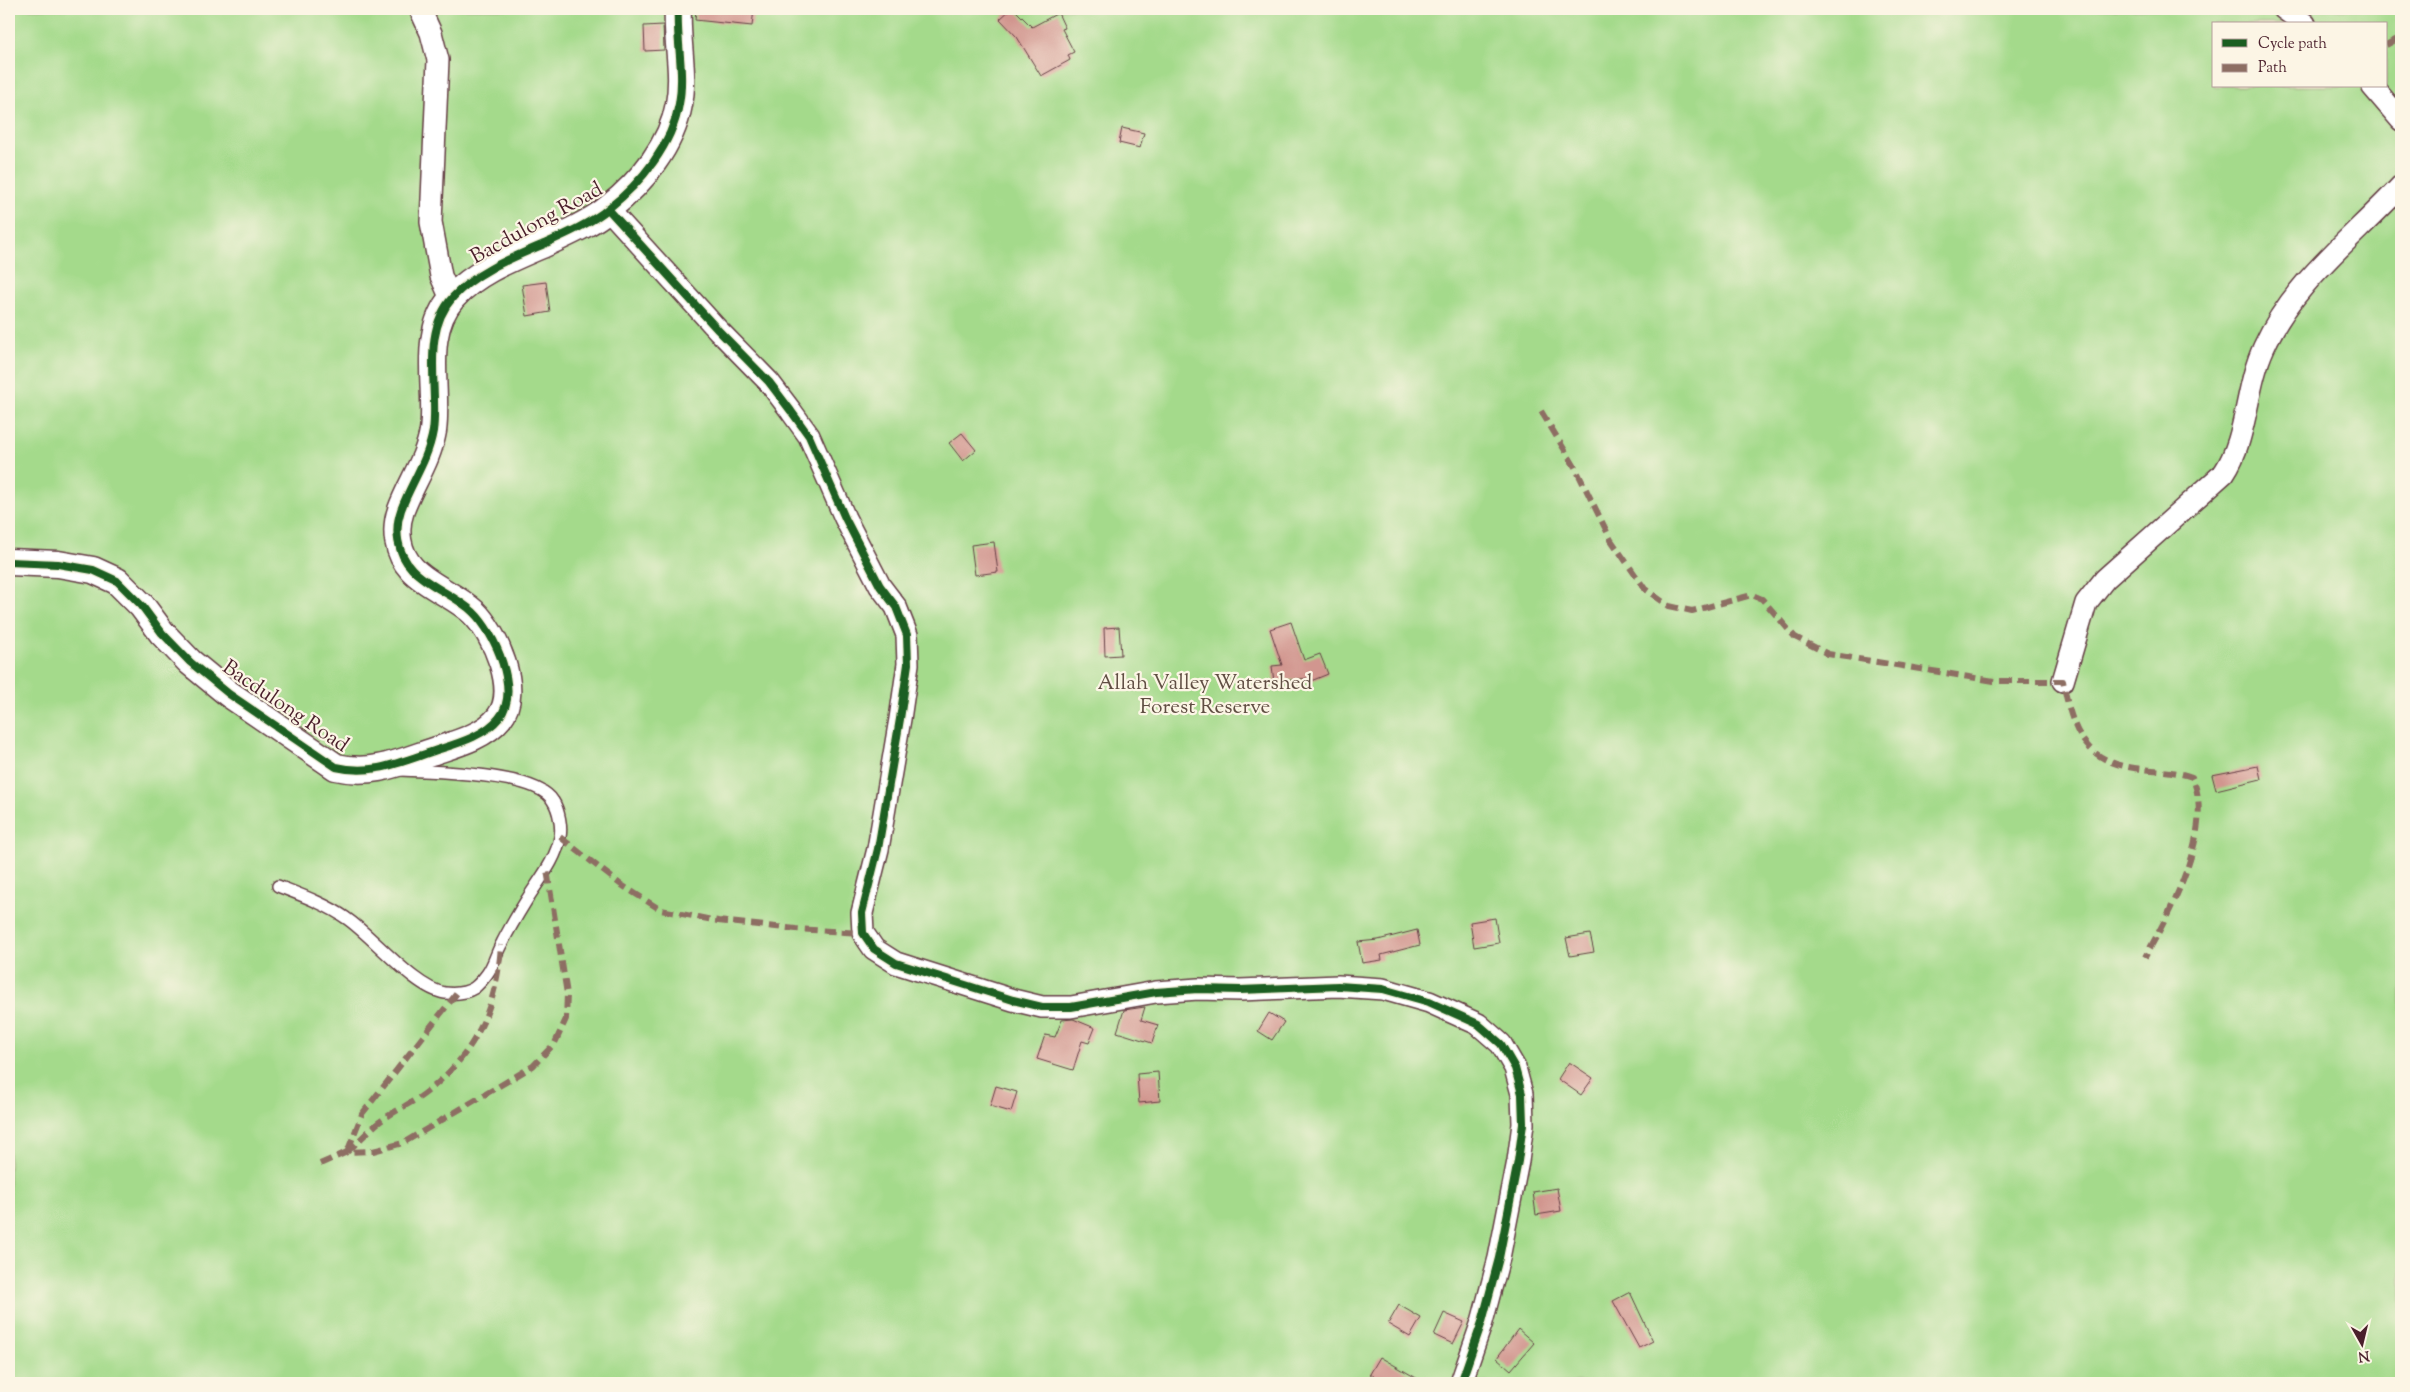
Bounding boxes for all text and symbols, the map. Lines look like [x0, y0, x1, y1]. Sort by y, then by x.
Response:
legend [2212, 22, 2388, 88]
text: Cycle path [2258, 34, 2327, 55]
text: Path [2258, 58, 2287, 79]
street label: Bacdulong Road [465, 175, 609, 273]
street label: Bacdulong Road [216, 653, 354, 761]
park label: Allah Valley Watershed Forest Reserve [1098, 669, 1313, 723]
north arrow [2338, 1320, 2388, 1370]
text: N [2357, 1344, 2370, 1366]

